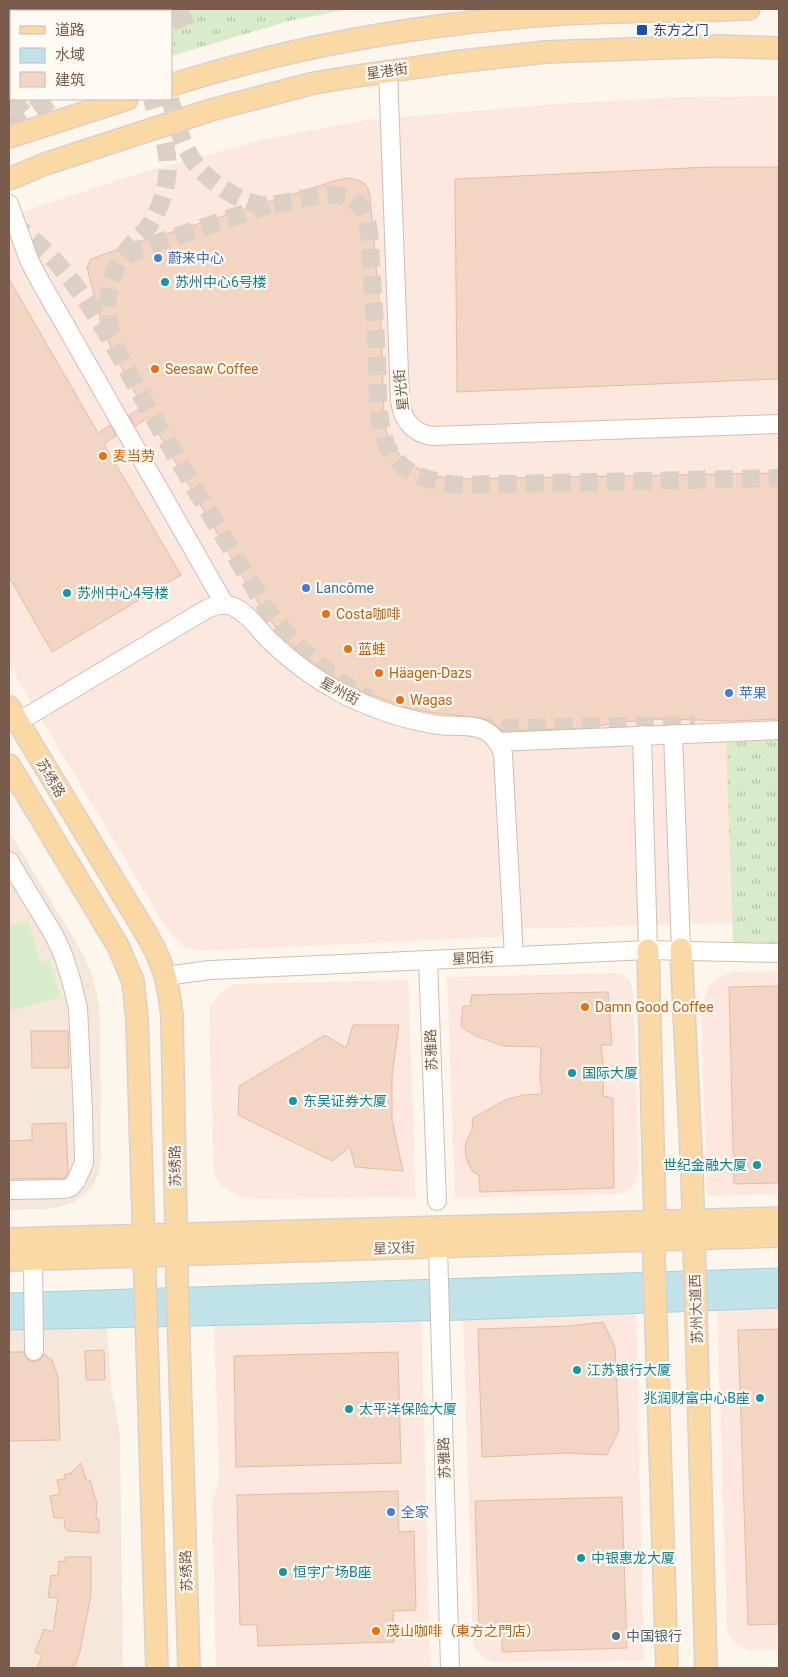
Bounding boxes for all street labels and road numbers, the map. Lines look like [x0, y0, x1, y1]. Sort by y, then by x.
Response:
street label: 星港街 [365, 60, 409, 82]
street label: 星光街 [391, 368, 411, 412]
street label: 星州街 [318, 674, 362, 708]
street label: 苏绣路 [33, 756, 69, 800]
street label: 星阳街 [452, 949, 494, 967]
street label: 苏雅路 [422, 1029, 440, 1071]
street label: 苏绣路 [167, 1145, 183, 1187]
street label: 星汉街 [373, 1239, 415, 1257]
street label: 苏州大道西 [687, 1274, 705, 1344]
street label: 苏雅路 [435, 1437, 453, 1479]
street label: 苏绣路 [177, 1550, 195, 1592]

